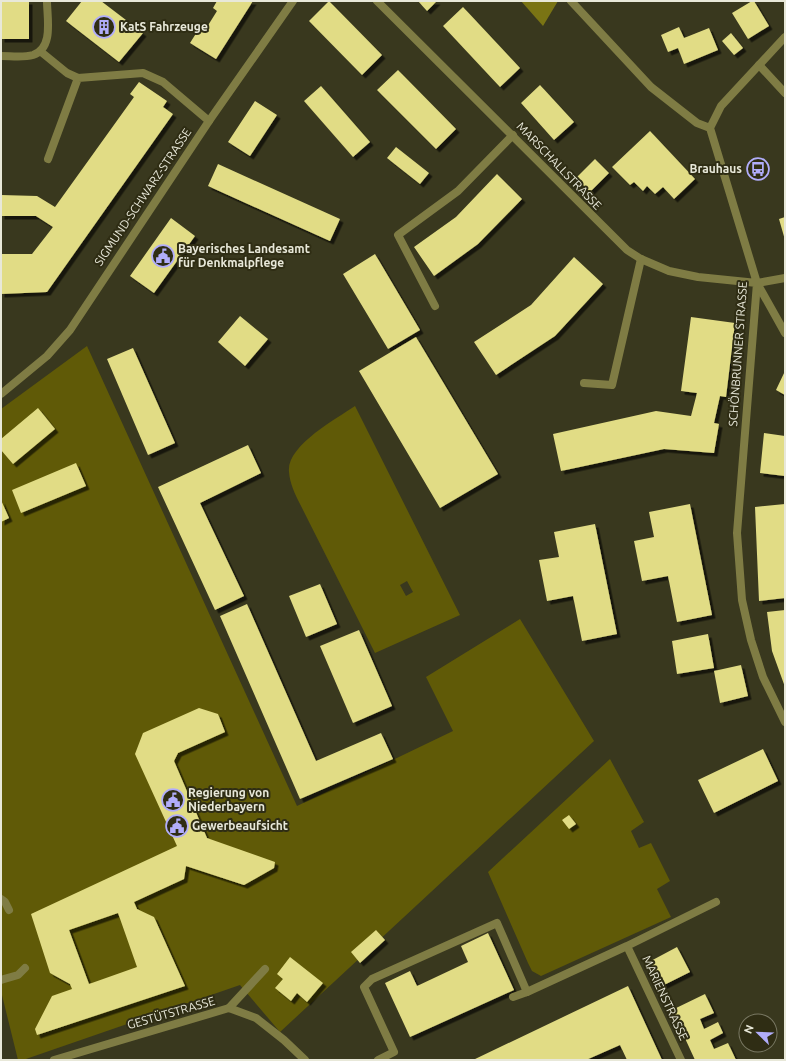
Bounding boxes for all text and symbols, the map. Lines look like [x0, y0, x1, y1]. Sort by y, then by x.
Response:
building icon: KatS Fahrzeuge [91, 14, 117, 40]
place label: KatS Fahrzeuge [120, 20, 208, 33]
street label: MARSCHALLSTRASSE [514, 119, 604, 212]
street label: SIGMUND-SCHWARZ-STRASSE [92, 125, 194, 268]
bus stop icon: Brauhaus [745, 156, 771, 182]
place label: Brauhaus [689, 162, 742, 175]
place label: Bayerisches Landesamt für Denkmalpflege [178, 242, 310, 269]
public building icon: Bayerisches Landesamt für Denkmalpflege [150, 243, 176, 269]
street label: SCHÖNBRUNNER STRASSE [726, 281, 749, 427]
place label: Regierung von Niederbayern [188, 786, 269, 813]
public building icon: Regierung von Niederbayern [160, 787, 186, 813]
public building icon: Gewerbeaufsicht [164, 813, 190, 839]
place label: Gewerbeaufsicht [192, 819, 288, 832]
street label: MARIENSTRASSE [640, 953, 691, 1043]
street label: GESTÜTSTRASSE [126, 994, 216, 1031]
north arrow [738, 1013, 778, 1053]
text: N [742, 1023, 756, 1035]

